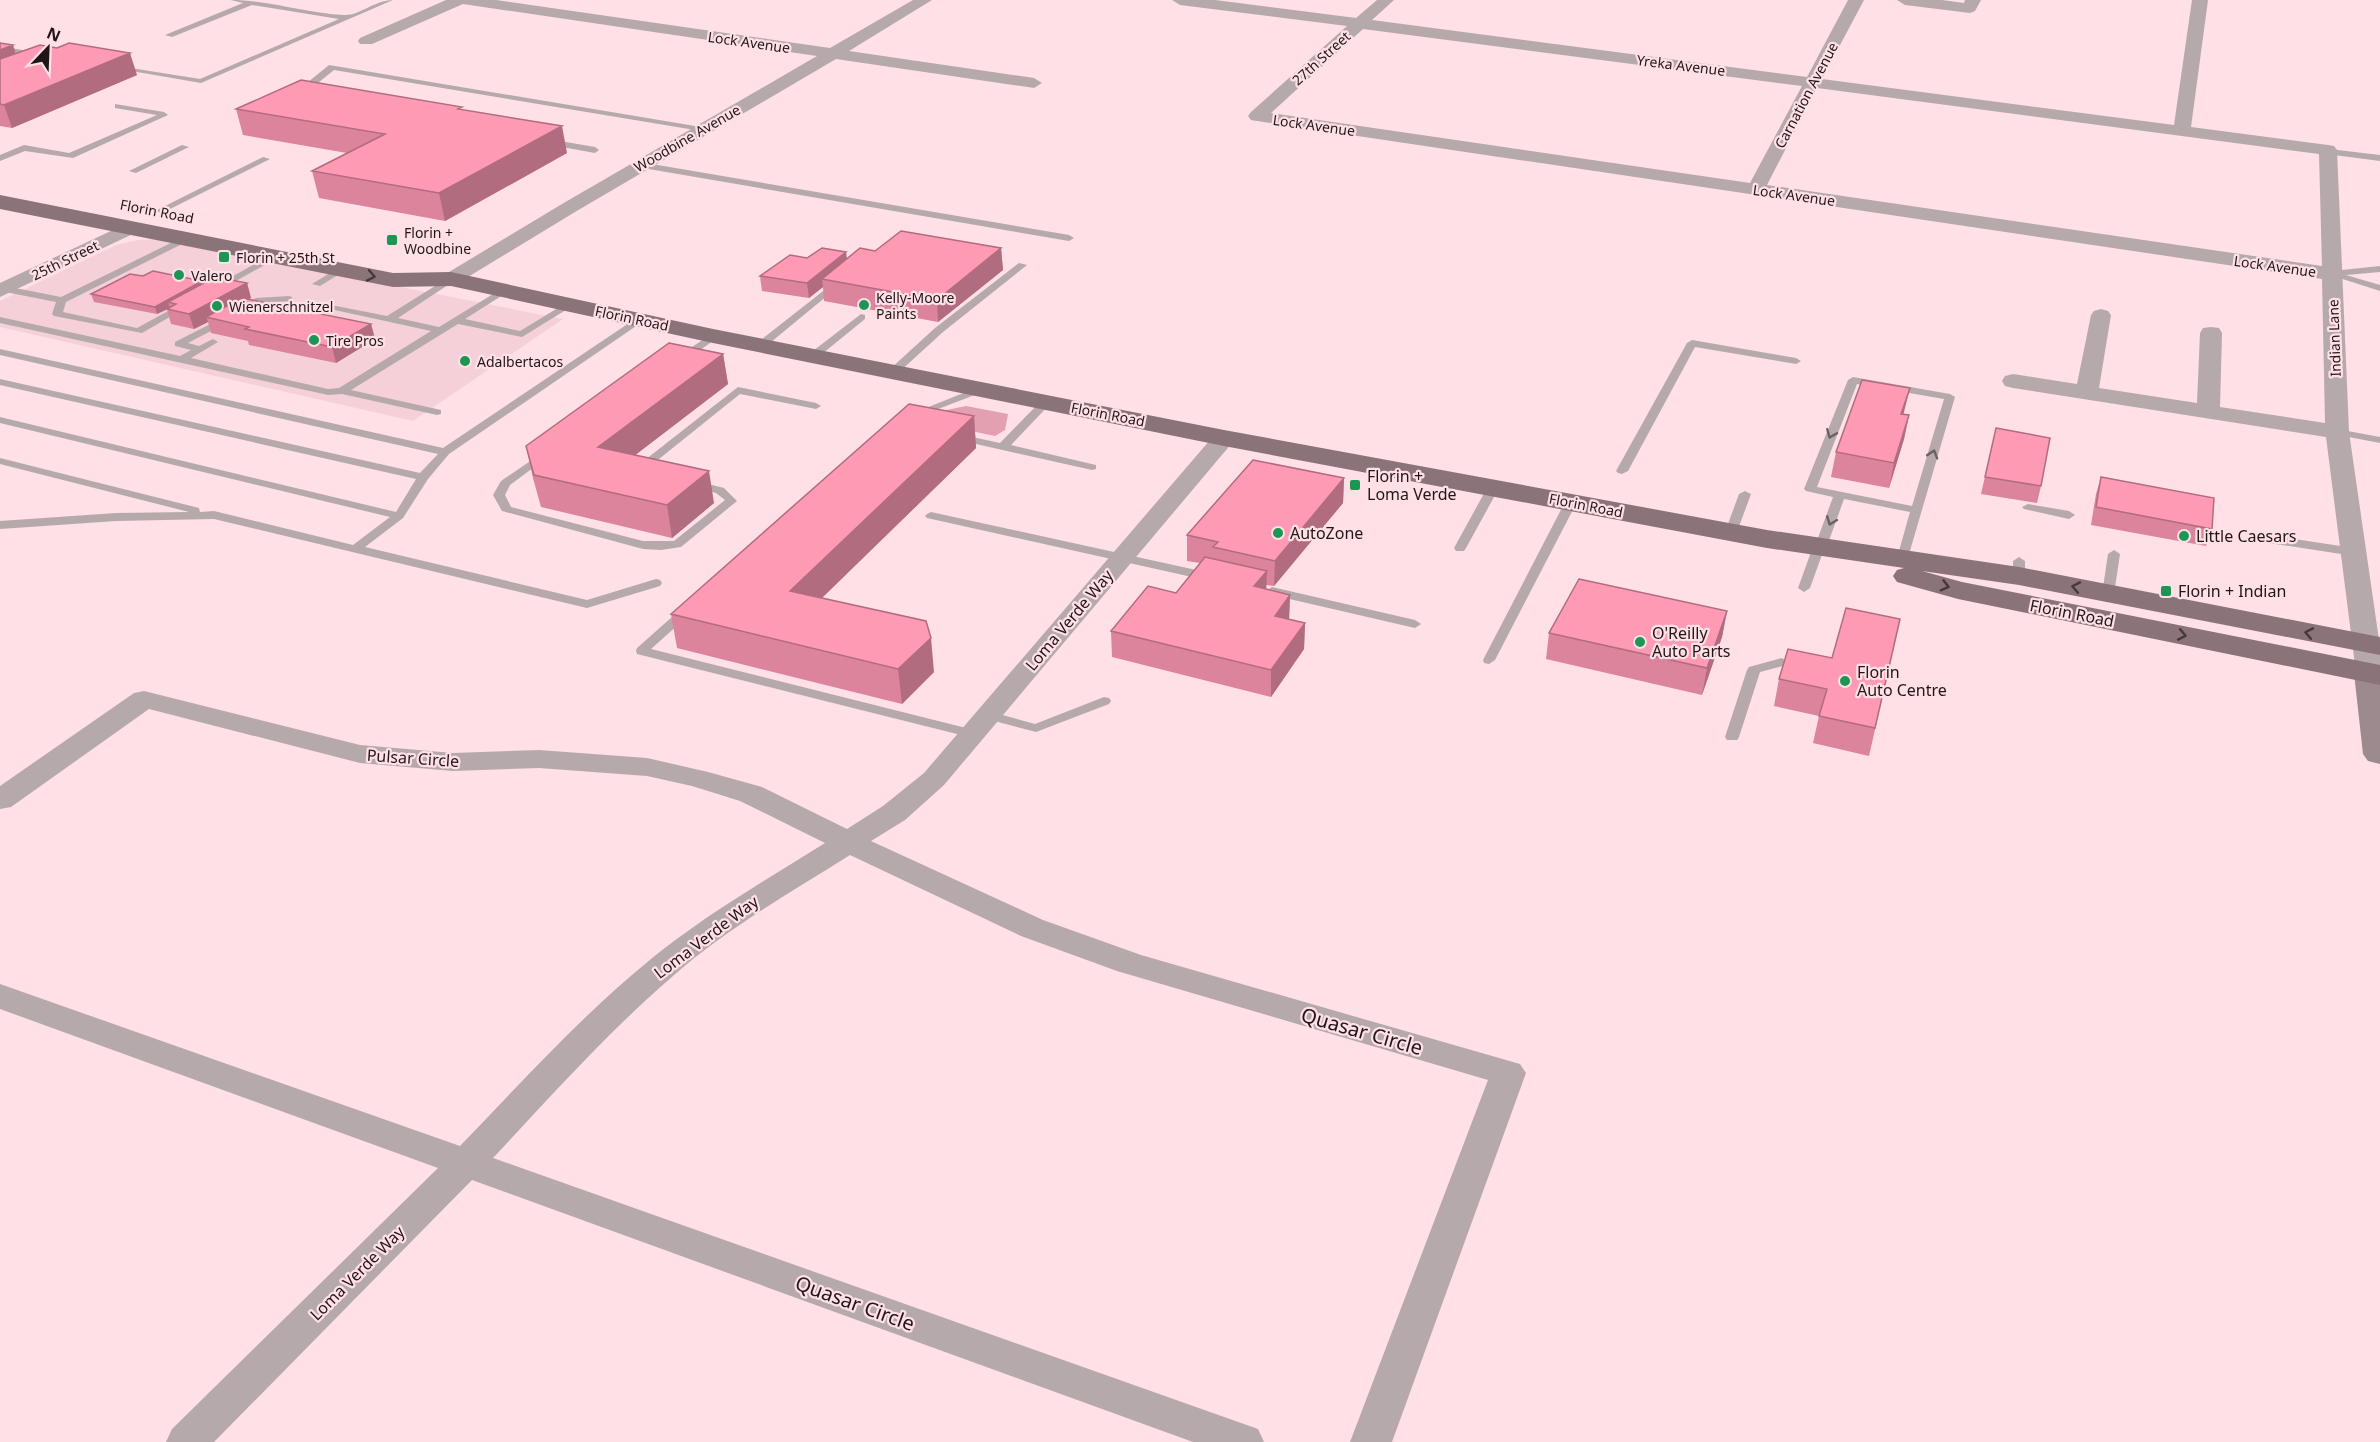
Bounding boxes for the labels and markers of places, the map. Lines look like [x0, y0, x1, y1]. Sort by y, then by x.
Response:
place label: Florin + Woodbine [404, 223, 471, 258]
marker: Florin + Woodbine [385, 233, 399, 247]
place label: Florin + 25th St [236, 248, 335, 267]
marker: Florin + 25th St [217, 250, 231, 264]
place label: Valero [191, 266, 232, 285]
marker: Valero [172, 268, 186, 282]
place label: Kelly-Moore Paints [876, 288, 955, 323]
place label: Wienerschnitzel [229, 297, 333, 316]
marker: Kelly-Moore Paints [857, 298, 871, 312]
marker: Wienerschnitzel [210, 299, 224, 313]
place label: Tire Pros [326, 331, 384, 350]
marker: Tire Pros [307, 333, 321, 347]
place label: Adalbertacos [477, 352, 563, 371]
marker: Adalbertacos [458, 354, 472, 368]
place label: Florin + Loma Verde [1367, 465, 1457, 505]
marker: Florin + Loma Verde [1348, 478, 1362, 492]
place label: AutoZone [1290, 522, 1363, 544]
place label: Little Caesars [2196, 525, 2296, 547]
marker: AutoZone [1271, 526, 1285, 540]
marker: Little Caesars [2177, 529, 2191, 543]
place label: Florin + Indian [2178, 580, 2286, 602]
marker: Florin + Indian [2159, 584, 2173, 598]
place label: O'Reilly Auto Parts [1652, 622, 1730, 662]
marker: O'Reilly Auto Parts [1633, 635, 1647, 649]
place label: Florin Auto Centre [1857, 661, 1947, 701]
marker: Florin Auto Centre [1838, 674, 1852, 688]

